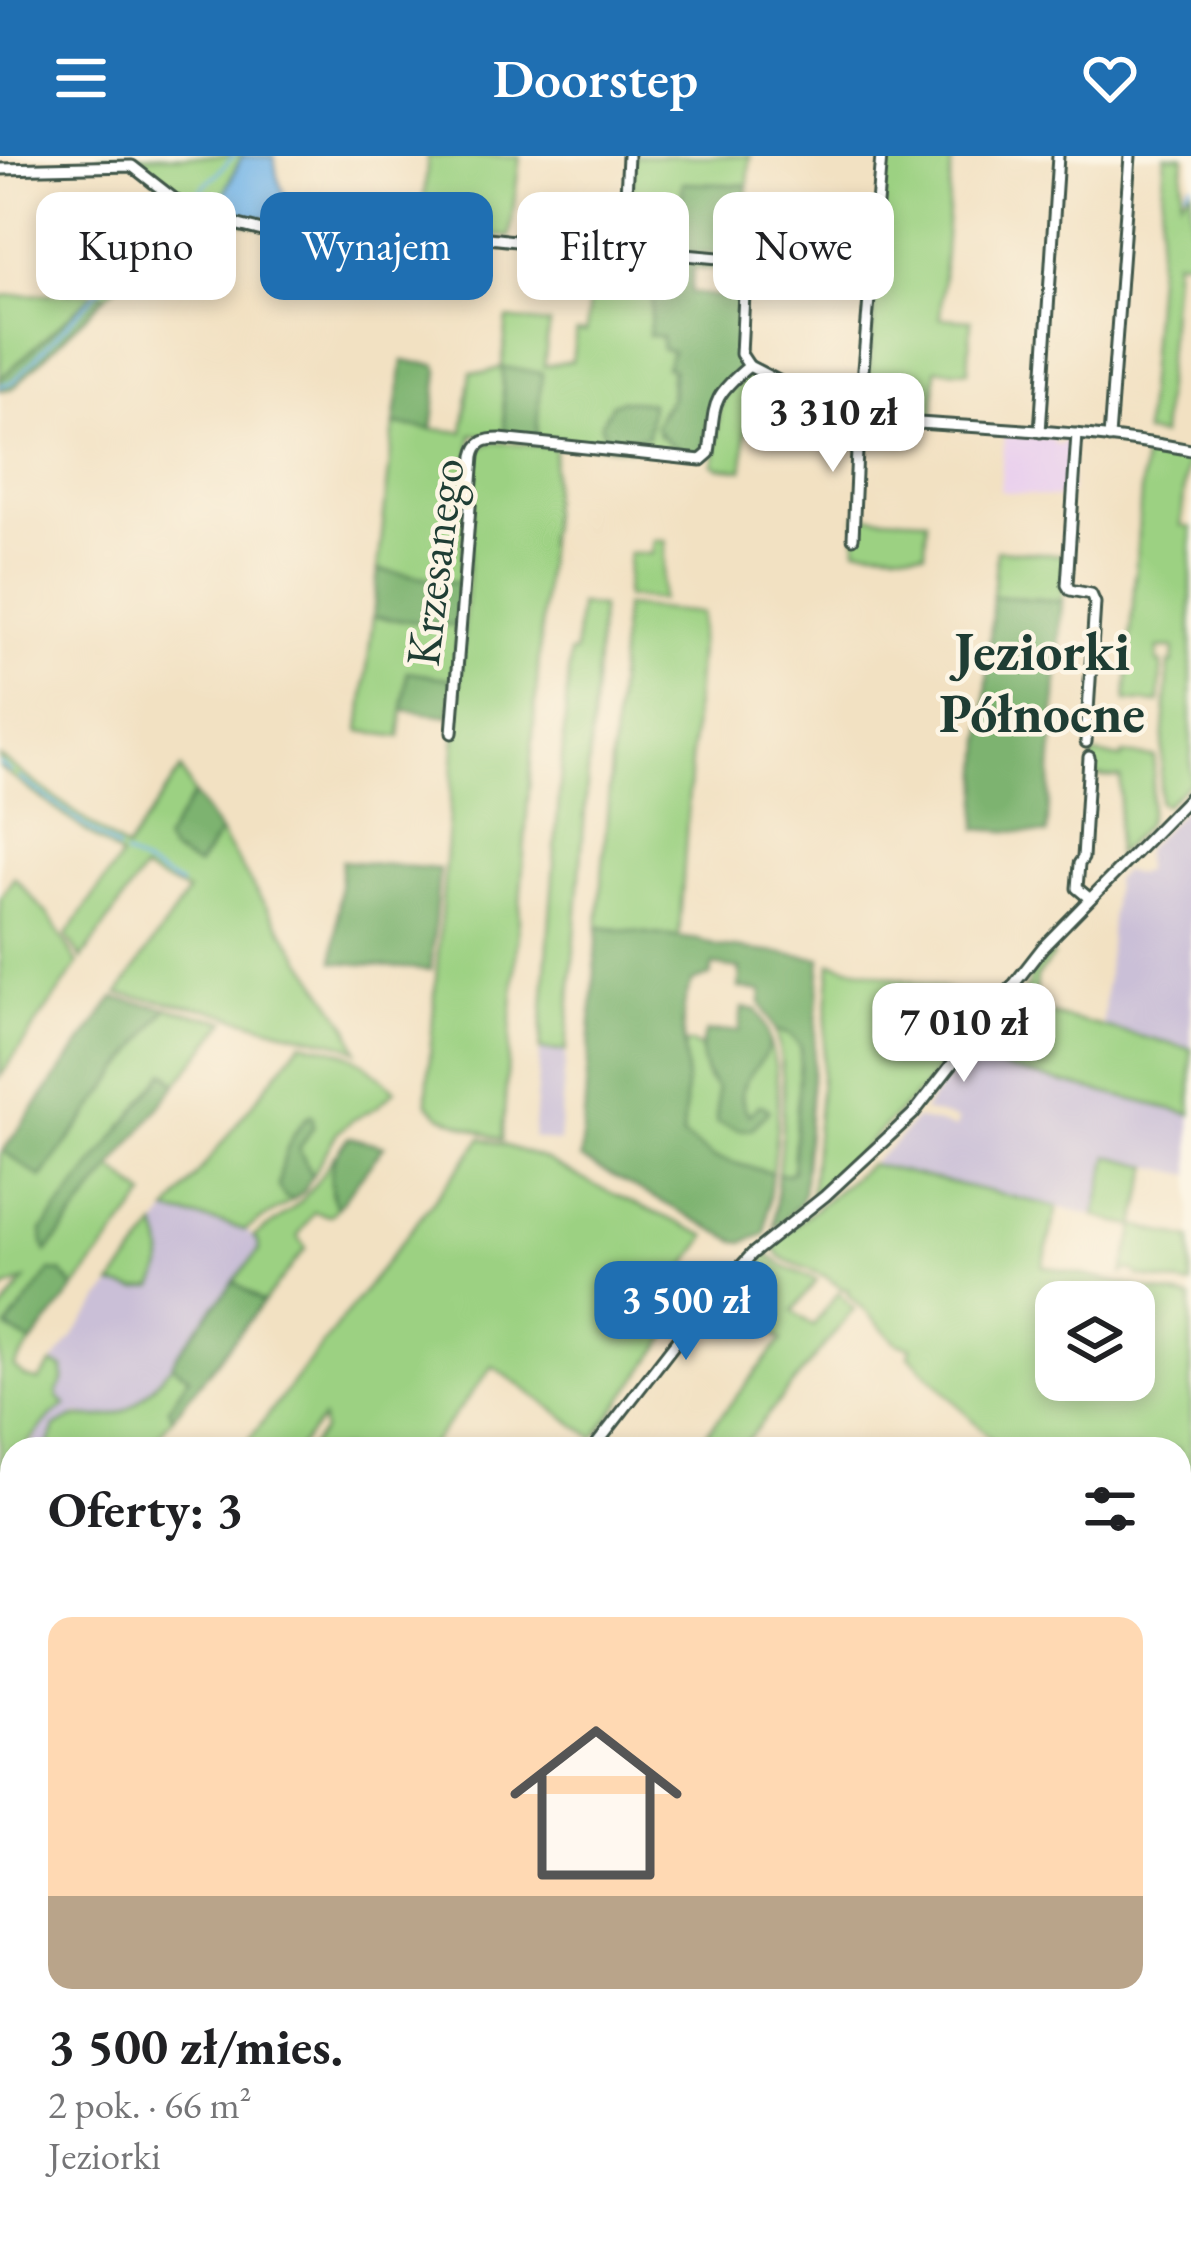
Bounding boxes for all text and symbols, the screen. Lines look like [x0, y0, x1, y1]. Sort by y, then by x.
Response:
text: Doorstep [493, 43, 698, 113]
icon: menu [48, 45, 114, 111]
icon: heart [1077, 45, 1143, 111]
chip: Kupno [36, 192, 236, 300]
chip: Wynajem [260, 192, 493, 300]
chip: Filtry [517, 192, 689, 300]
chip: Nowe [713, 192, 894, 300]
pin: 3 310 zł [709, 373, 957, 475]
text: 3 310 zł [768, 386, 898, 437]
street label: Krzesanego [391, 455, 477, 669]
district label: Jeziorki Północne [939, 616, 1145, 748]
pin: 7 010 zł [840, 983, 1088, 1085]
text: 7 010 zł [899, 996, 1029, 1047]
pin: 3 500 zł [562, 1261, 810, 1363]
text: 3 500 zł [621, 1274, 751, 1325]
map controls [1035, 1281, 1155, 1401]
button: layers [1035, 1281, 1155, 1401]
text: Oferty: 3 [48, 1476, 243, 1542]
icon: filters [1077, 1476, 1143, 1542]
icon: home [488, 1695, 704, 1911]
text: 3 500 zł/mies. [48, 2013, 343, 2079]
text: 2 pok. · 66 m² [48, 2079, 251, 2130]
text: Jeziorki [48, 2130, 161, 2181]

